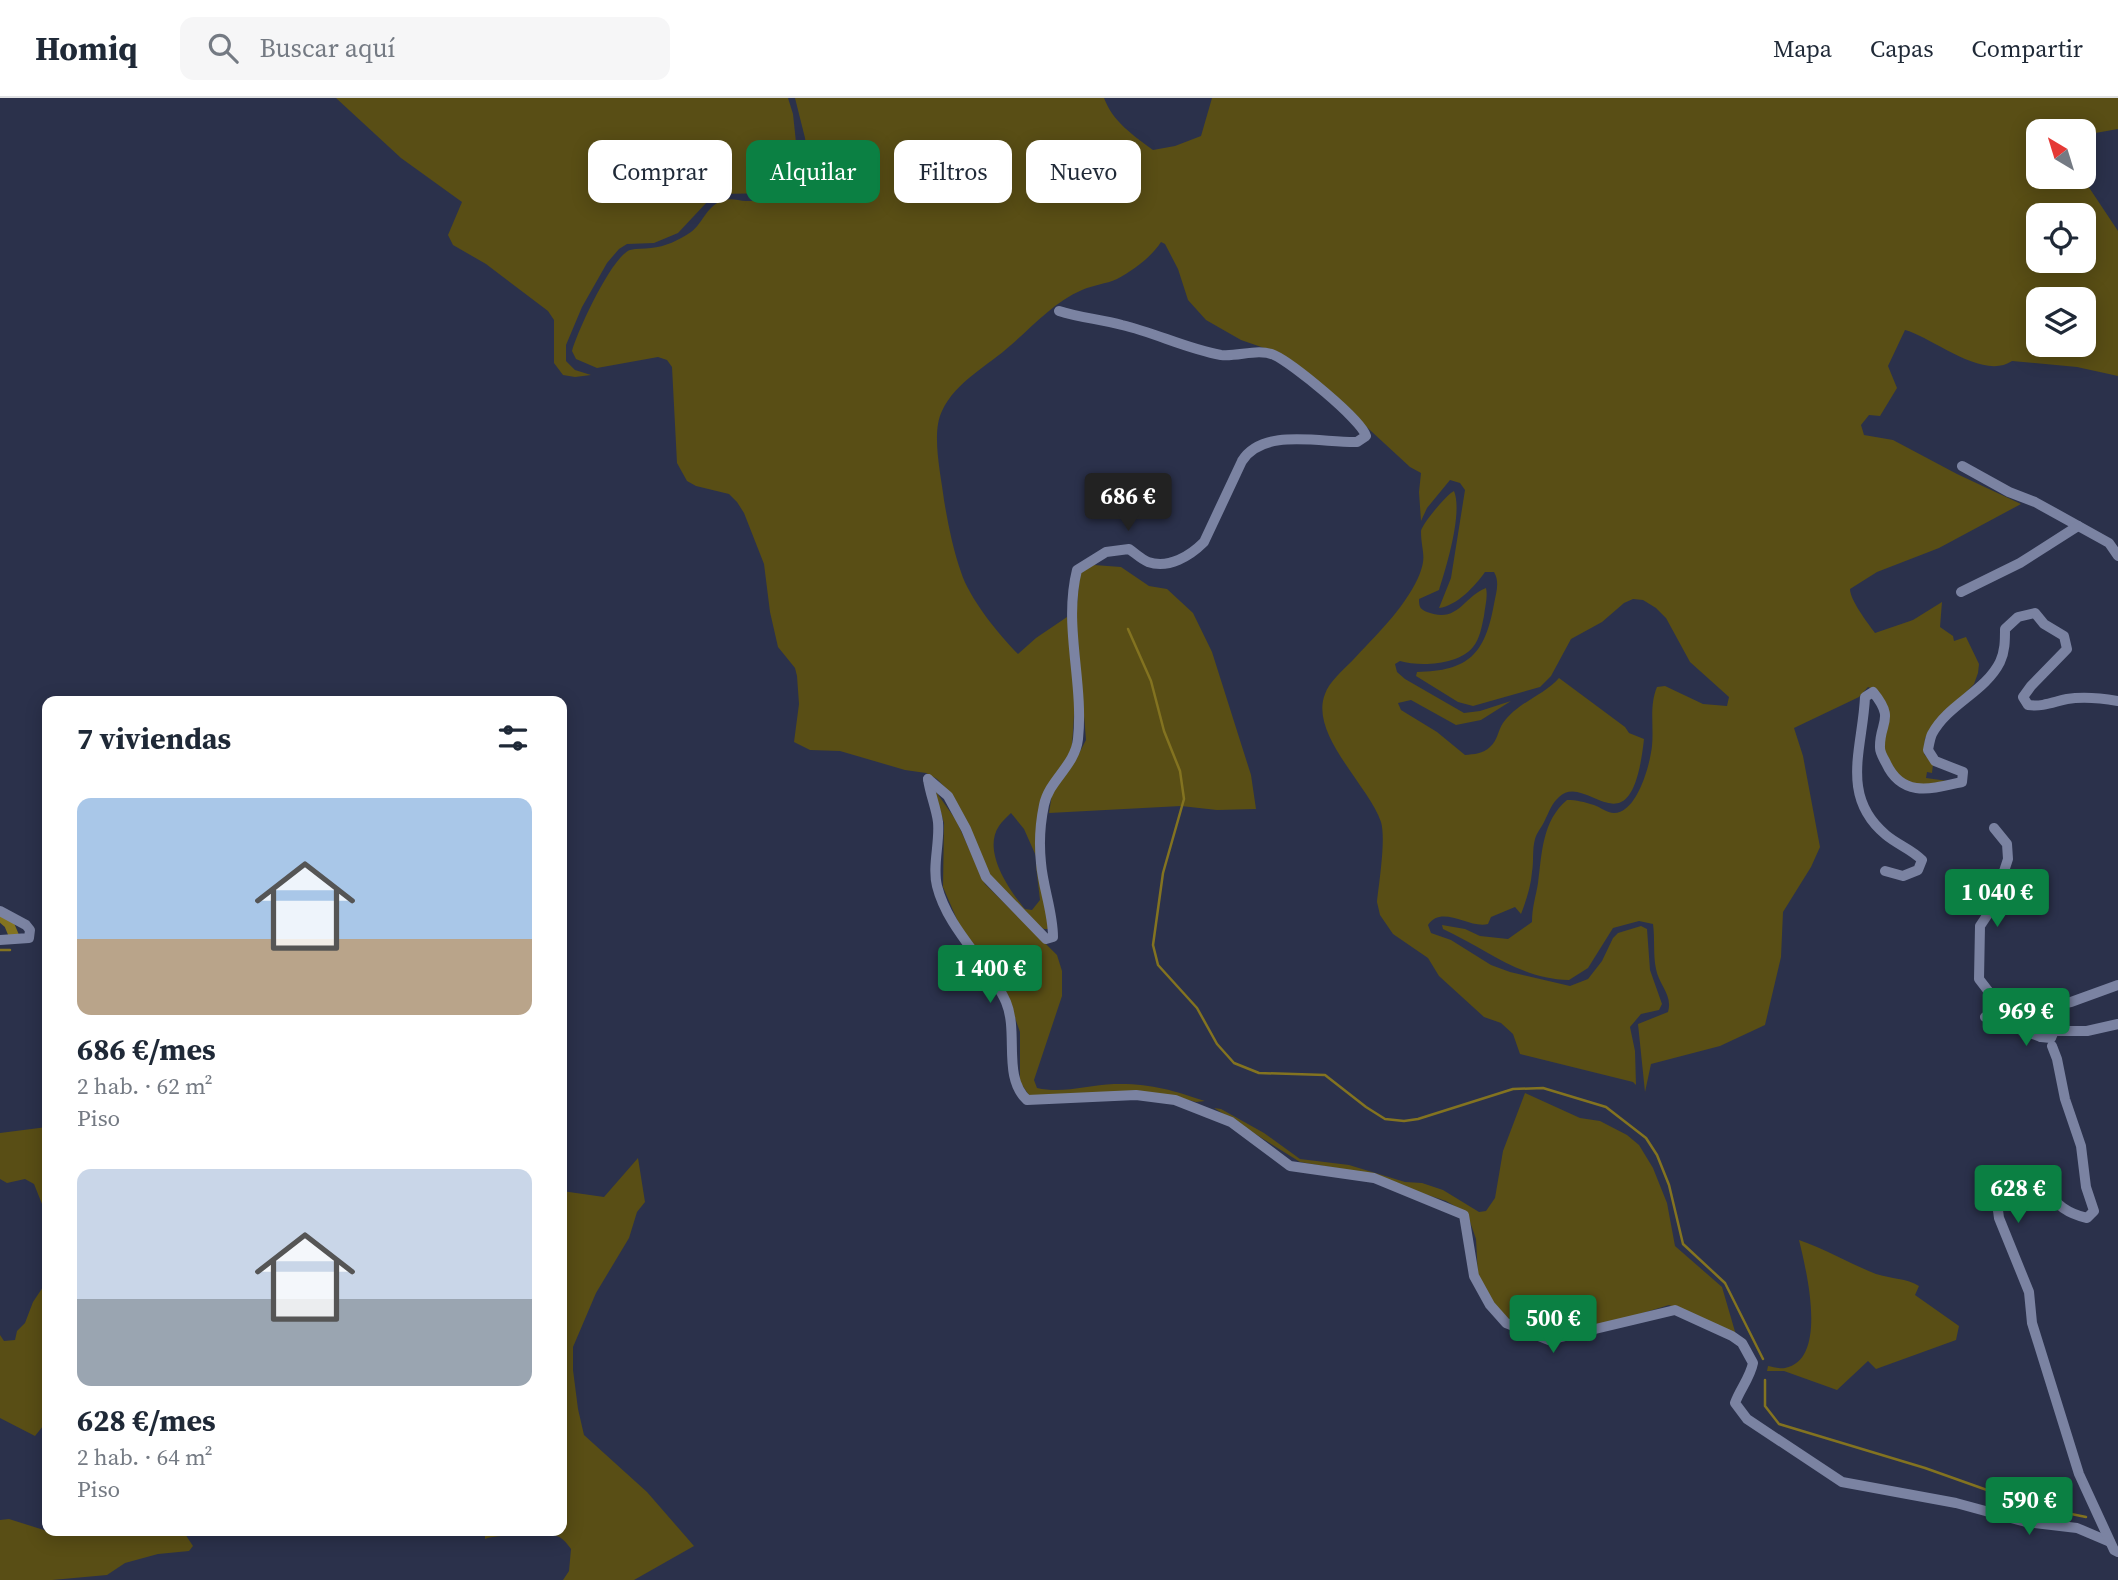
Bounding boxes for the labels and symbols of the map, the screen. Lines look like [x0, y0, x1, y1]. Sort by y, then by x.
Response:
north arrow [2026, 119, 2096, 189]
pin: 686 € [1079, 474, 1177, 533]
pin: 1 040 € [1932, 870, 2062, 929]
pin: 1 400 € [925, 946, 1055, 1005]
pin: 969 € [1977, 988, 2075, 1048]
pin: 628 € [1969, 1166, 2067, 1225]
pin: 500 € [1504, 1296, 1602, 1355]
pin: 590 € [1980, 1478, 2078, 1537]

